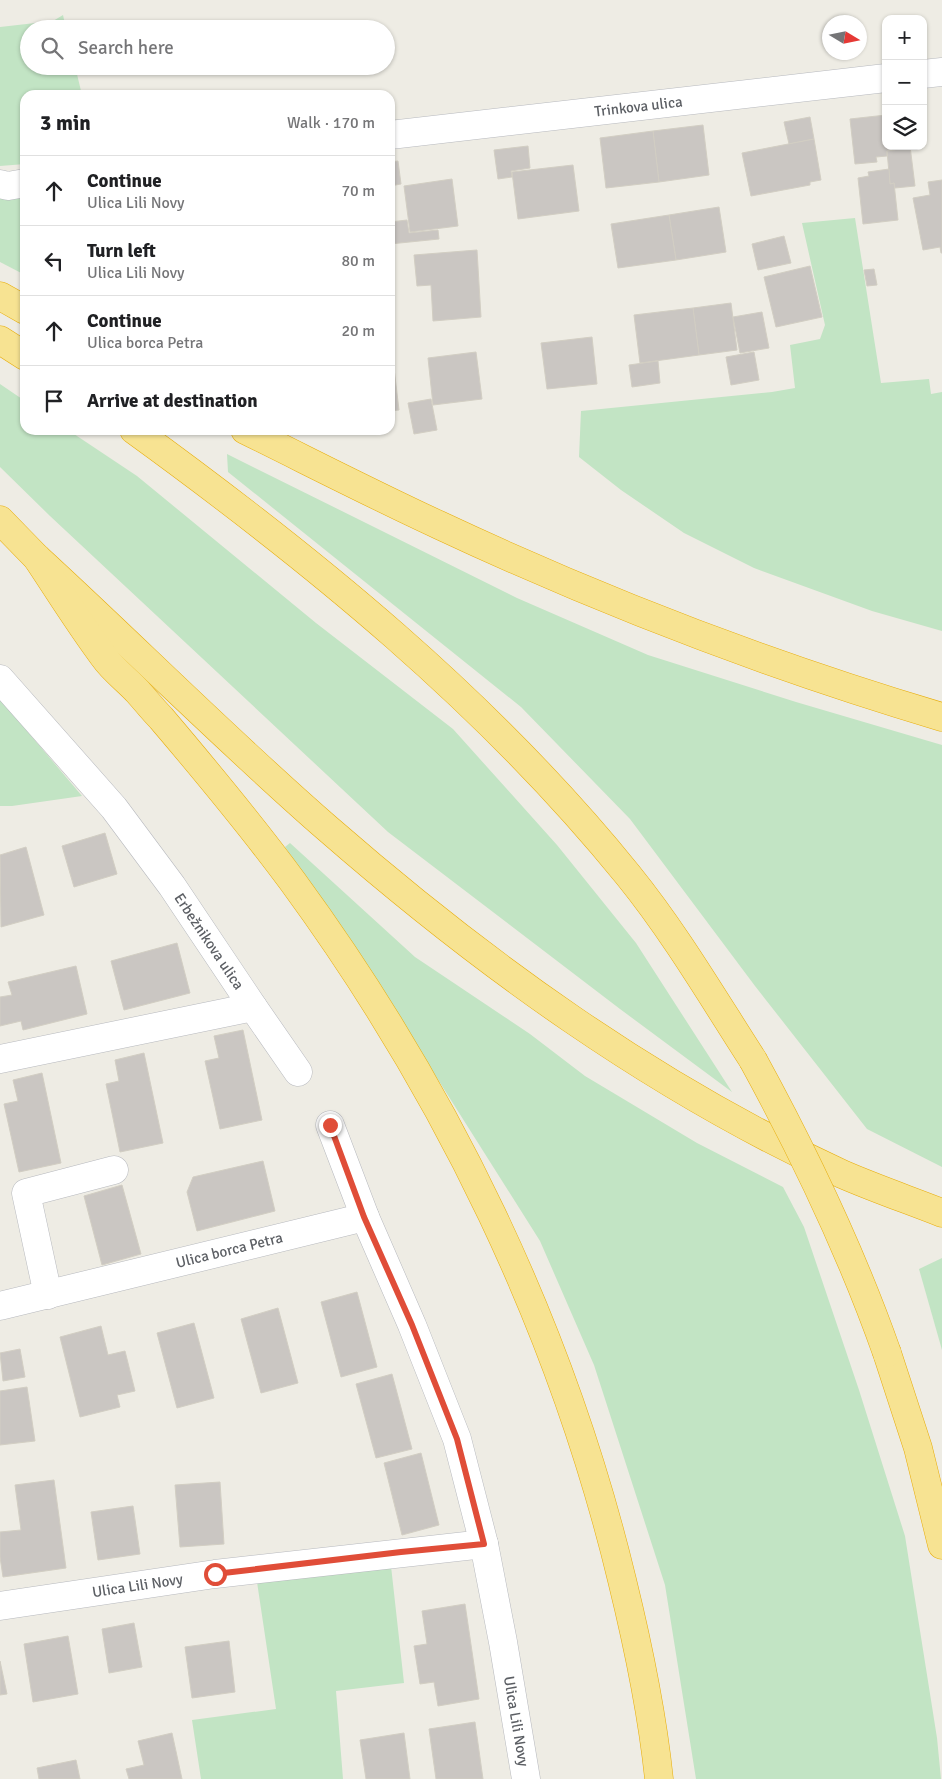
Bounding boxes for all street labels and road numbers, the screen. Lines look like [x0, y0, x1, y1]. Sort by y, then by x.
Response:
street label: Trinkova ulica [593, 92, 683, 120]
street label: Erbežnikova ulica [170, 890, 248, 993]
street label: Ulica borca Petra [174, 1228, 285, 1272]
street label: Ulica Lili Novy [91, 1570, 184, 1601]
street label: Ulica Lili Novy [500, 1675, 533, 1768]

